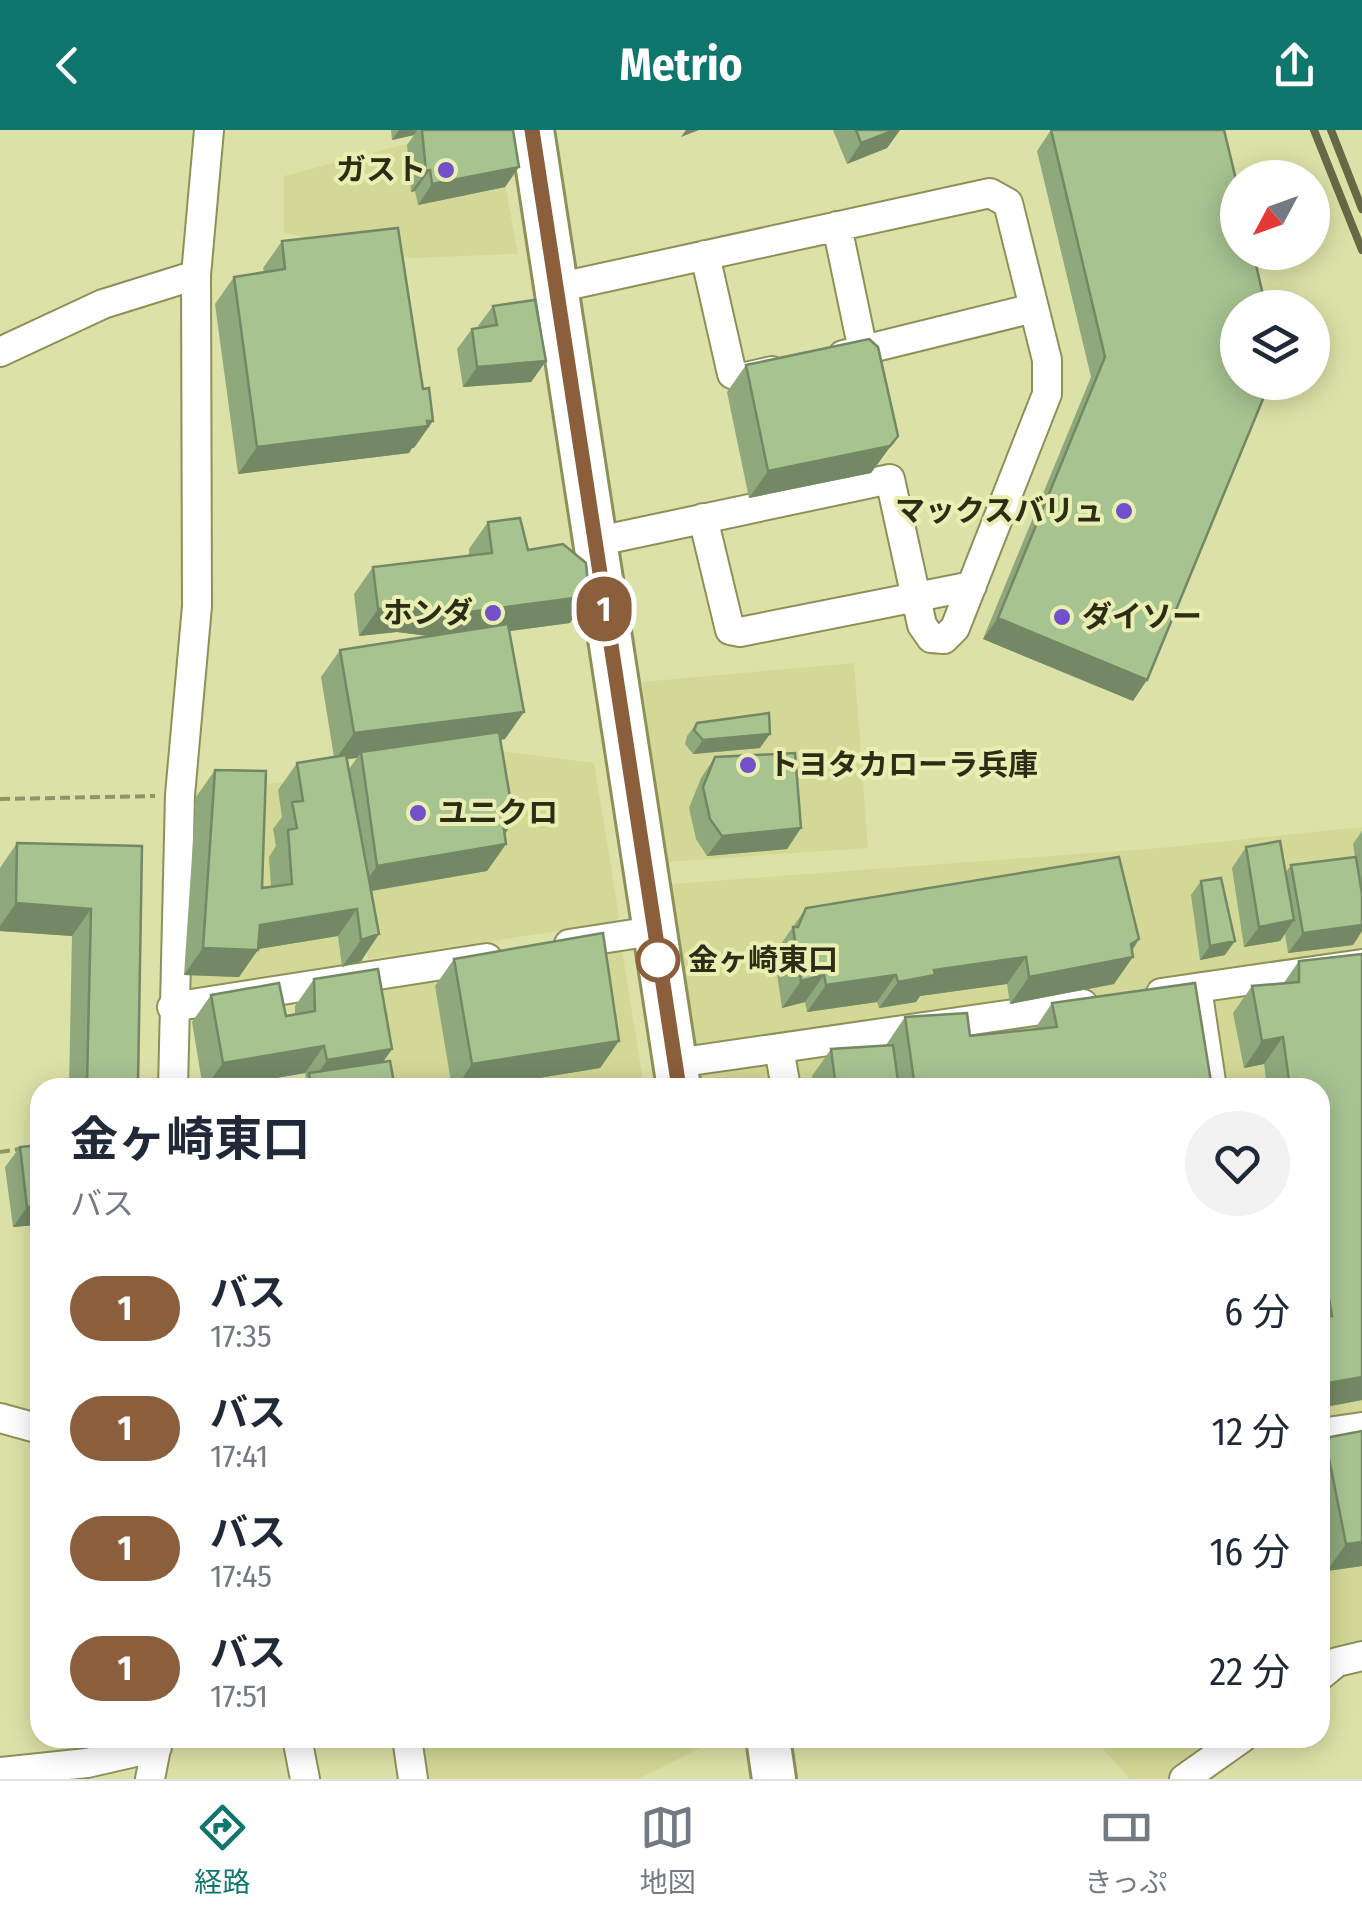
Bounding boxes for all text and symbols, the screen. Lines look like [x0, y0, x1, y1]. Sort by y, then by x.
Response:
icon: back [40, 38, 95, 93]
text: Metrio [619, 38, 743, 92]
icon: share [1267, 38, 1322, 93]
place label: ガスト [336, 152, 426, 188]
marker: ガスト [435, 159, 457, 181]
north arrow [1220, 160, 1330, 270]
map controls [1220, 160, 1330, 400]
button: layers [1220, 290, 1330, 400]
place label: マックスバリュ [895, 493, 1104, 529]
marker: マックスバリュ [1113, 500, 1135, 522]
line badge: 1 [572, 576, 636, 642]
text: 1 [597, 588, 611, 630]
place label: ホンダ [383, 595, 473, 631]
place label: ダイソー [1082, 599, 1202, 635]
marker: ホンダ [482, 602, 504, 624]
marker: ダイソー [1051, 606, 1073, 628]
place label: トヨタカローラ兵庫 [768, 747, 1038, 783]
marker: トヨタカローラ兵庫 [737, 754, 759, 776]
place label: ユニクロ [438, 795, 558, 831]
marker: ユニクロ [407, 802, 429, 824]
marker: 金ヶ崎東口 [637, 939, 679, 981]
place label: 金ヶ崎東口 [688, 942, 838, 978]
text: 金ヶ崎東口 [70, 1111, 310, 1169]
button: heart [1185, 1111, 1290, 1216]
text: バス [70, 1185, 134, 1223]
text: バス [210, 1270, 286, 1316]
text: 1 [118, 1287, 132, 1329]
text: 6 分 [1224, 1289, 1290, 1335]
text: 17:35 [210, 1317, 272, 1355]
text: バス [210, 1390, 286, 1436]
text: 1 [118, 1407, 132, 1449]
text: 12 分 [1211, 1409, 1290, 1455]
text: 17:41 [210, 1437, 268, 1475]
text: バス [210, 1510, 286, 1556]
text: 1 [118, 1527, 132, 1569]
text: 16 分 [1209, 1529, 1290, 1575]
text: 17:45 [210, 1557, 272, 1595]
text: バス [210, 1630, 286, 1676]
text: 1 [118, 1647, 132, 1689]
text: 22 分 [1210, 1649, 1290, 1695]
text: 17:51 [210, 1677, 268, 1715]
tab: 経路 [195, 1800, 251, 1900]
tab: 地図 [640, 1800, 696, 1900]
tab: きっぷ [1085, 1800, 1167, 1900]

